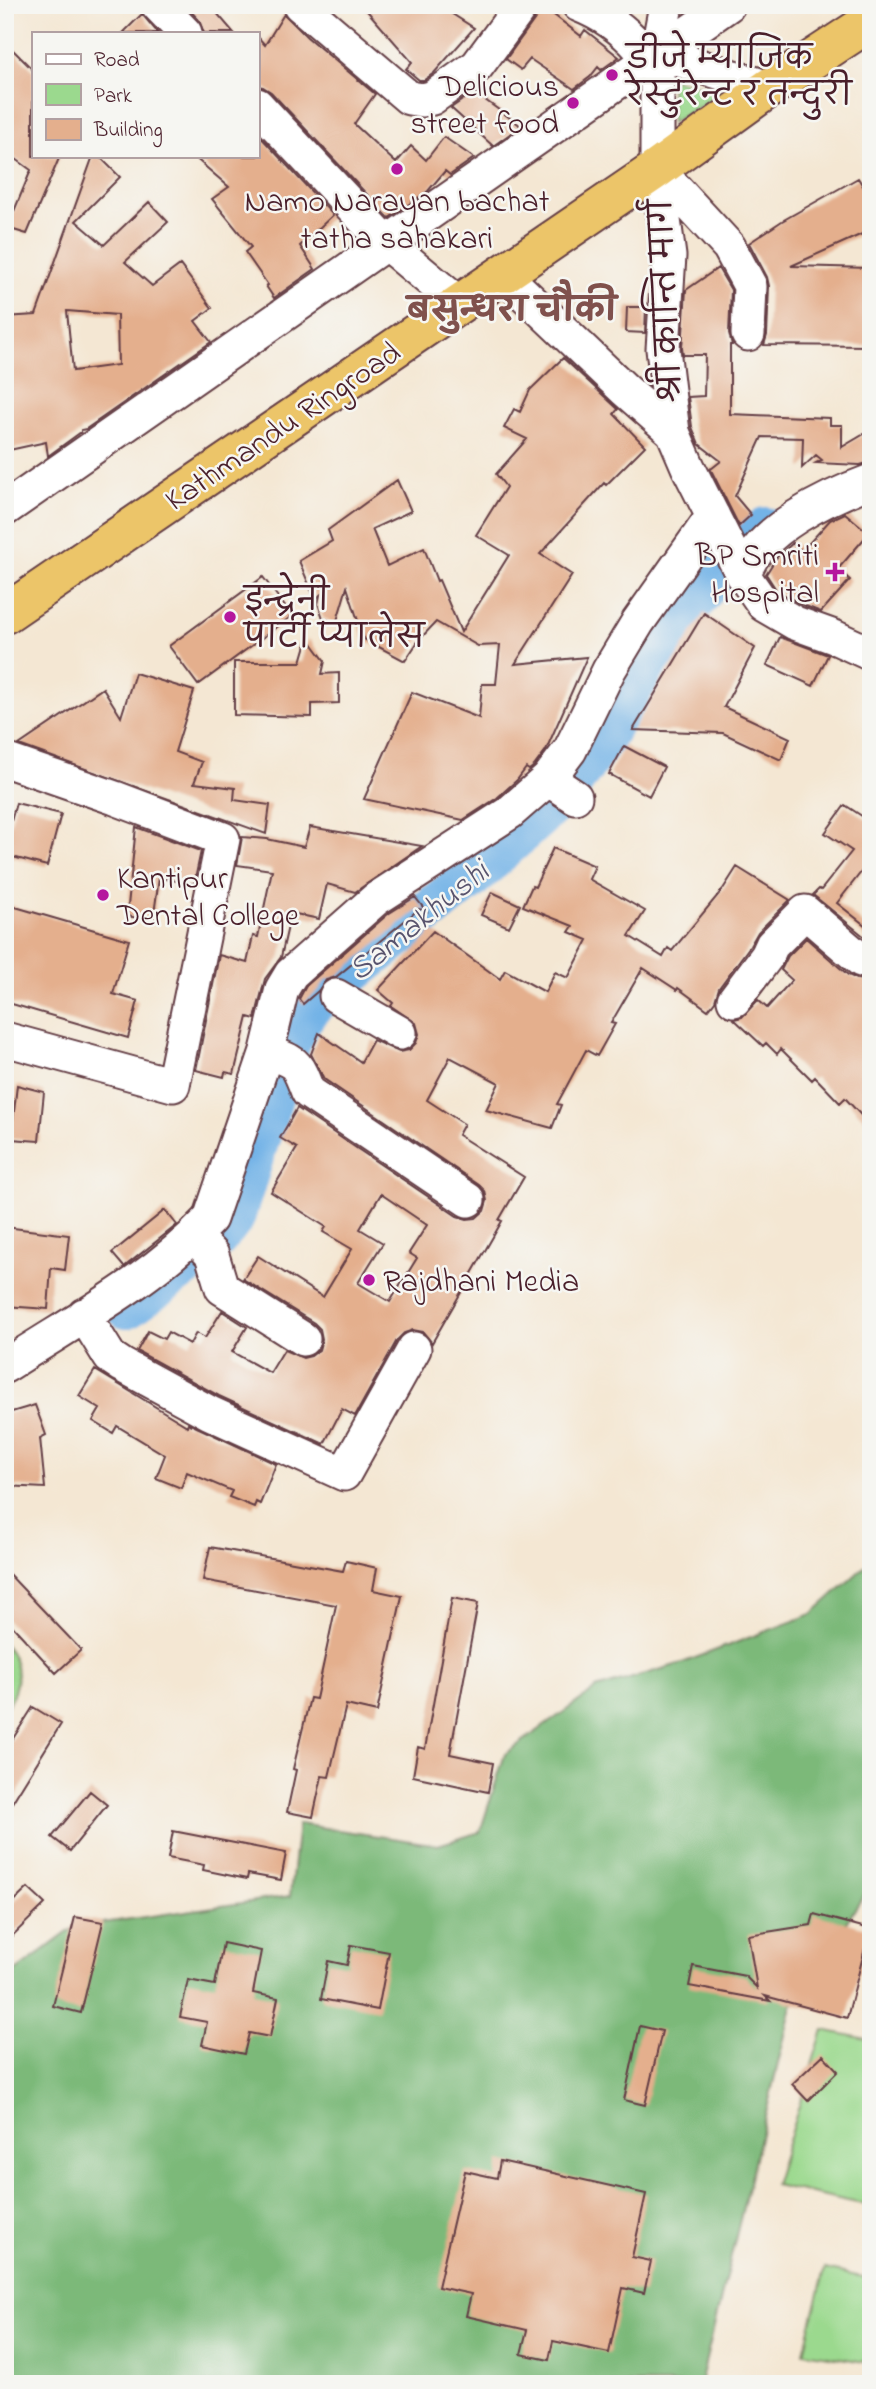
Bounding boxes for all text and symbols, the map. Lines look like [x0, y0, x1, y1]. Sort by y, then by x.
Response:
place label: डीजे म्याजिक रेस्टुरेन्ट र तन्दुरी [623, 30, 854, 121]
legend [32, 32, 259, 158]
text: Road [94, 46, 140, 76]
place label: Delicious street food [410, 65, 559, 149]
marker: डीजे म्याजिक रेस्टुरेन्ट र तन्दुरी [604, 67, 620, 83]
text: Park [94, 82, 133, 112]
marker: Delicious street food [565, 95, 581, 111]
text: Building [93, 116, 163, 148]
marker: Namo Narayan bachat tatha sahakari [389, 161, 405, 177]
place label: Namo Narayan bachat tatha sahakari [245, 180, 550, 264]
street label: श्री कान्ति मार्ग [635, 196, 697, 404]
district label: बसुन्धरा चौकी [404, 279, 619, 336]
street label: Kathmandu Ringroad [156, 331, 412, 525]
place label: BP Smriti Hospital [694, 534, 819, 618]
marker: BP Smriti Hospital [825, 562, 845, 582]
place label: इन्द्रेनी पार्टी प्यालेस [242, 572, 426, 663]
marker: इन्द्रेनी पार्टी प्यालेस [222, 609, 238, 625]
water label: Samakhushi [338, 848, 503, 994]
place label: Kantipur Dental College [116, 857, 300, 941]
marker: Kantipur Dental College [95, 887, 111, 903]
place label: Rajdhani Media [383, 1260, 579, 1307]
marker: Rajdhani Media [361, 1272, 377, 1288]

